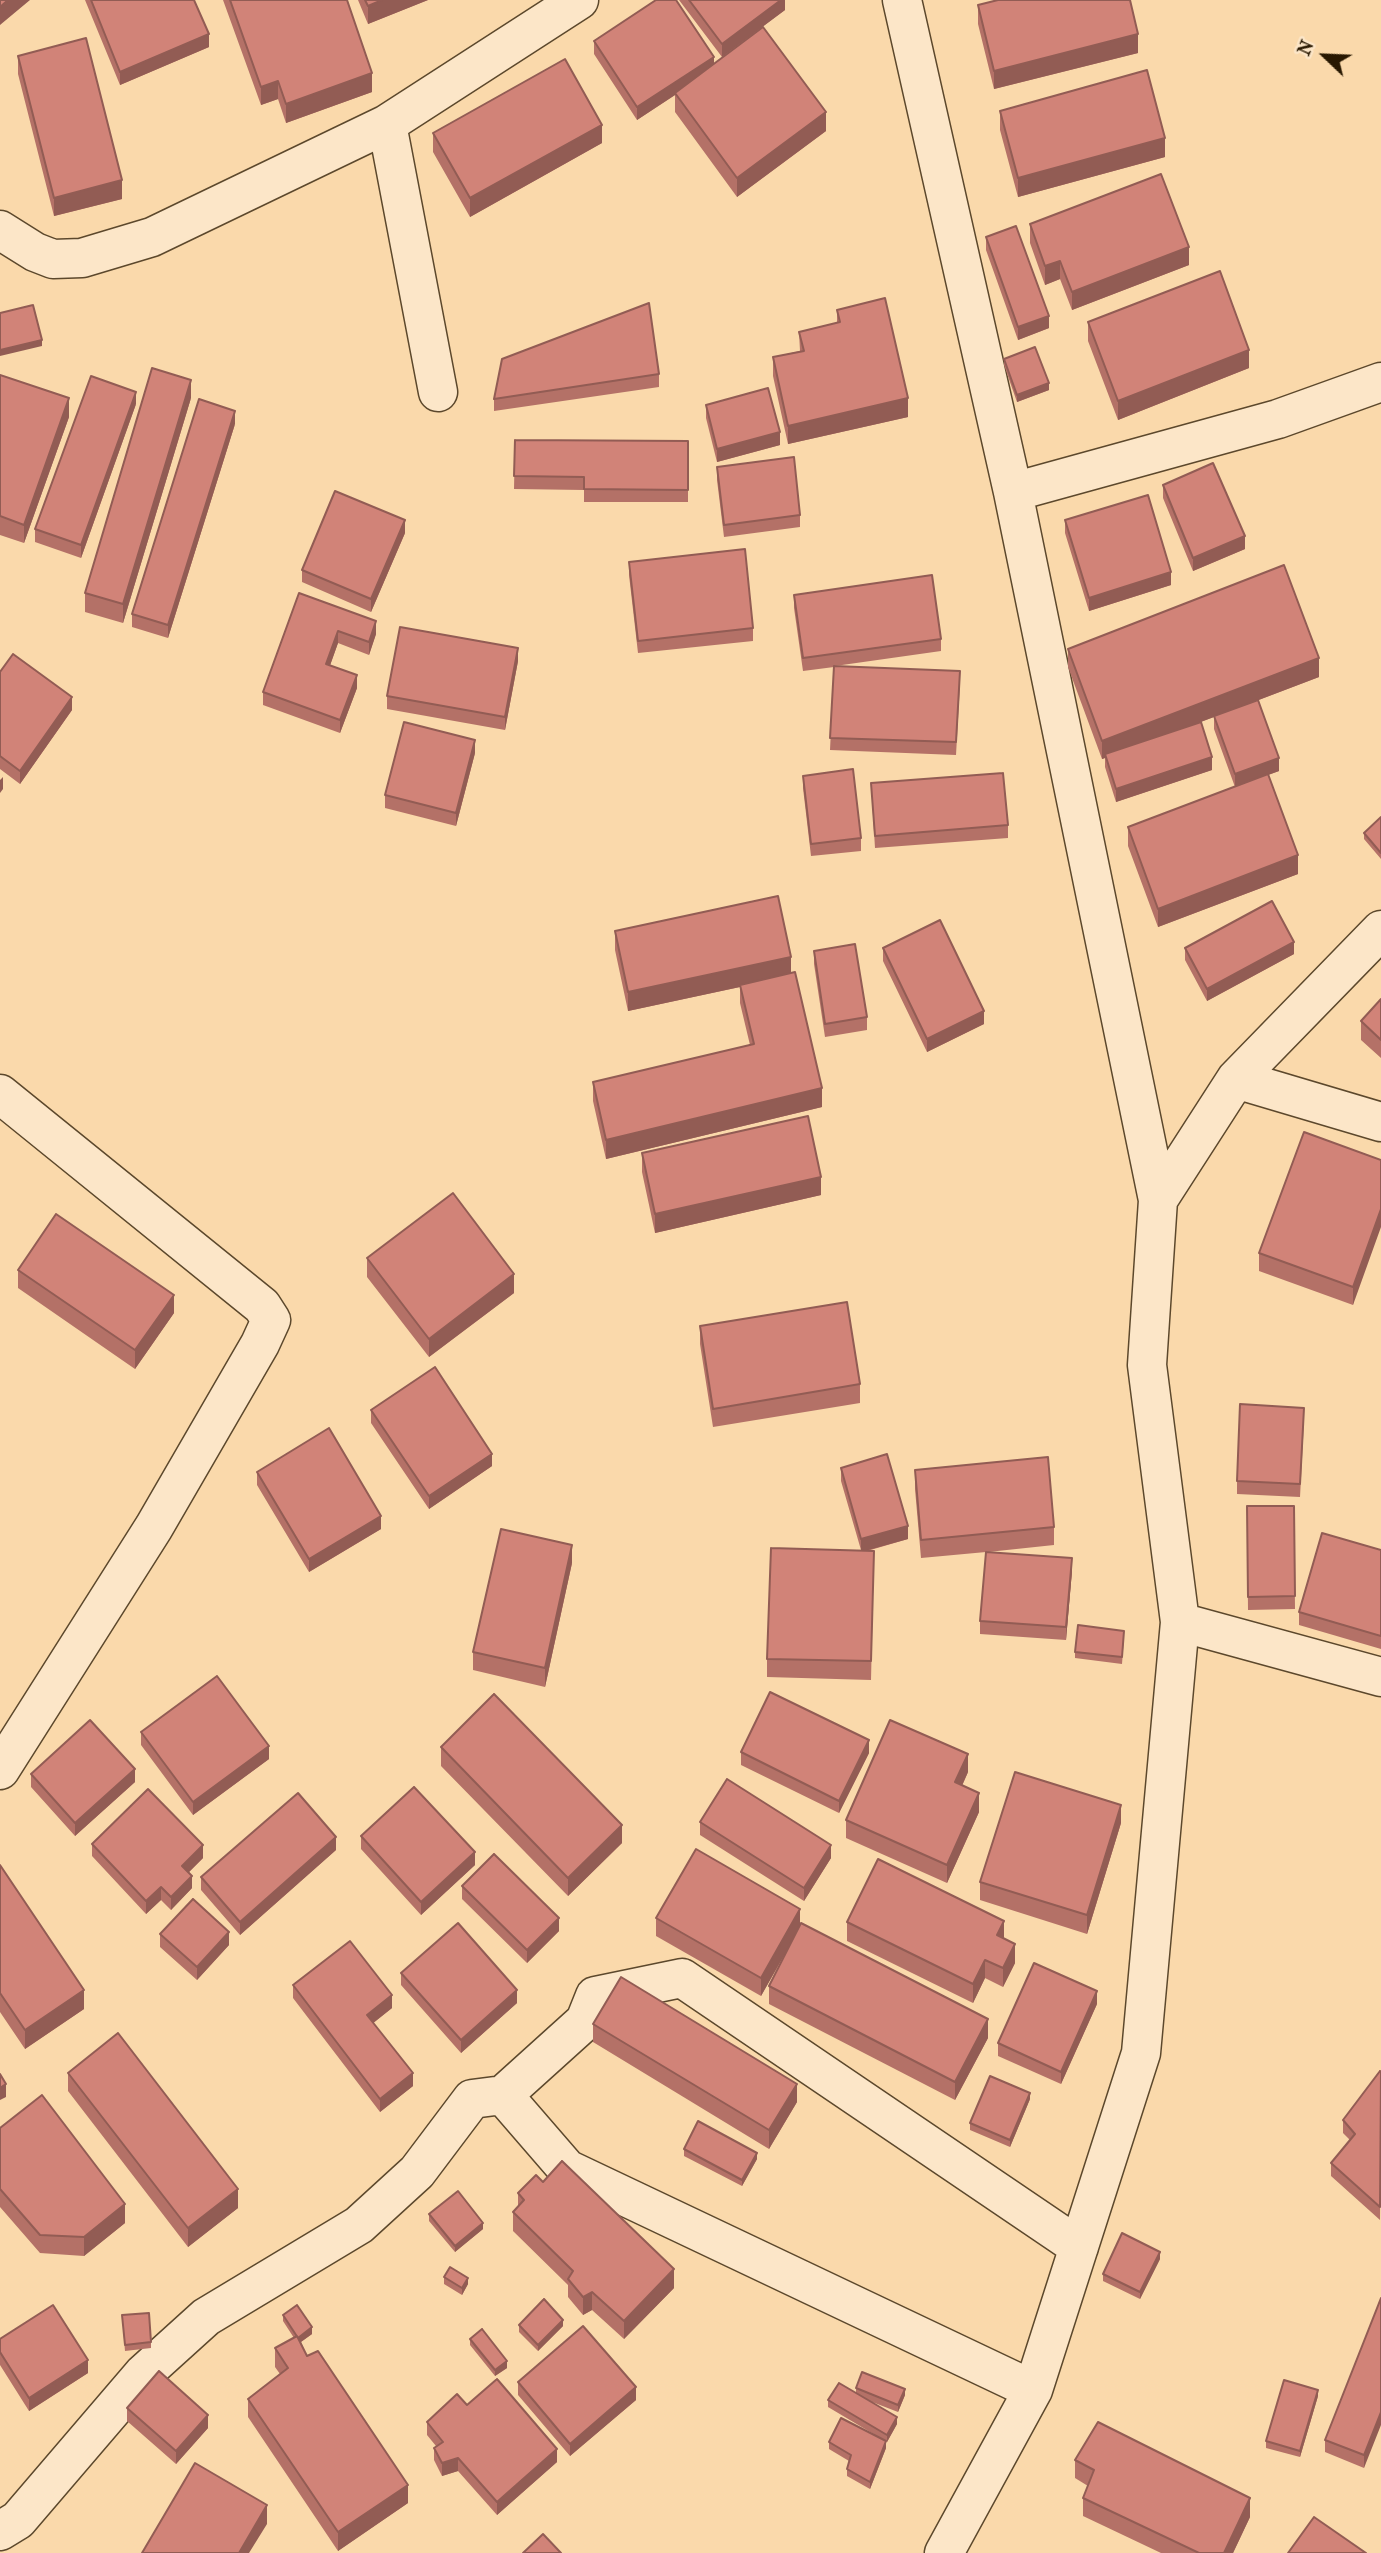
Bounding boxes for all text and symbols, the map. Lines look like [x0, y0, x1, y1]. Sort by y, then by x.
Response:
north arrow [1290, 21, 1360, 91]
text: N [1293, 37, 1319, 59]

